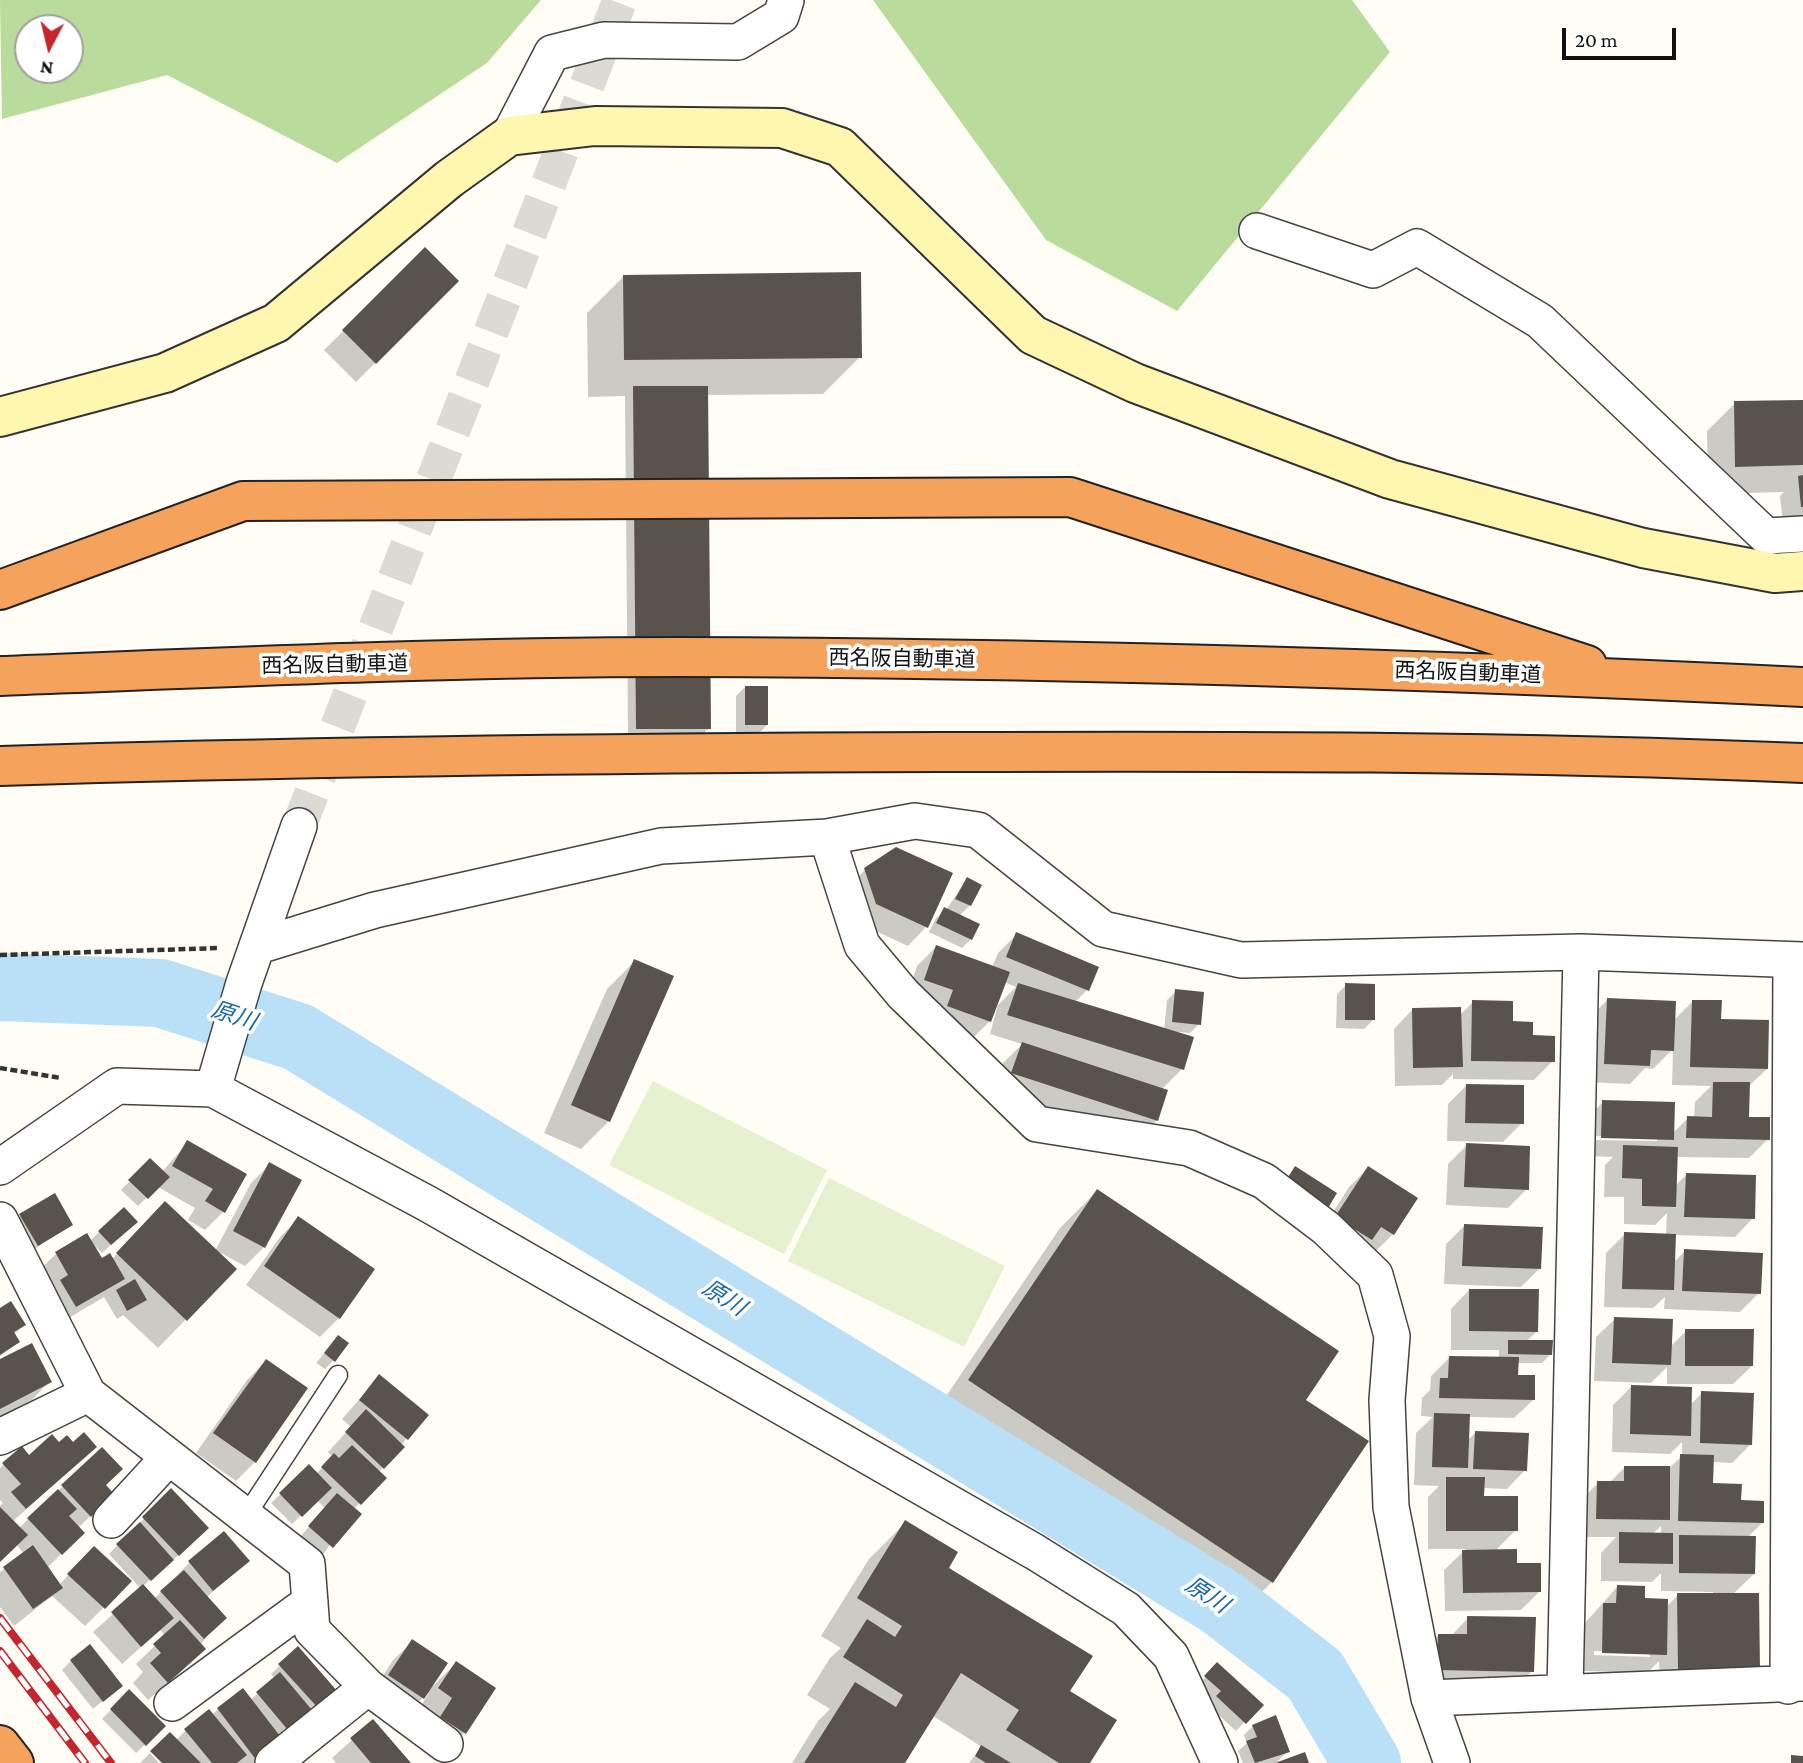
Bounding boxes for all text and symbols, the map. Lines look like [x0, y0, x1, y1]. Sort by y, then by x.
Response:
north arrow [14, 14, 84, 84]
scale bar [1565, 14, 1679, 58]
text: 20 m [1575, 28, 1618, 52]
text: N [39, 57, 54, 80]
street label: 西名阪自動車道 [828, 645, 976, 673]
street label: 西名阪自動車道 [261, 651, 409, 679]
street label: 西名阪自動車道 [1394, 658, 1542, 688]
water label: 原川 [208, 996, 260, 1036]
water label: 原川 [697, 1274, 751, 1322]
water label: 原川 [1180, 1571, 1234, 1619]

